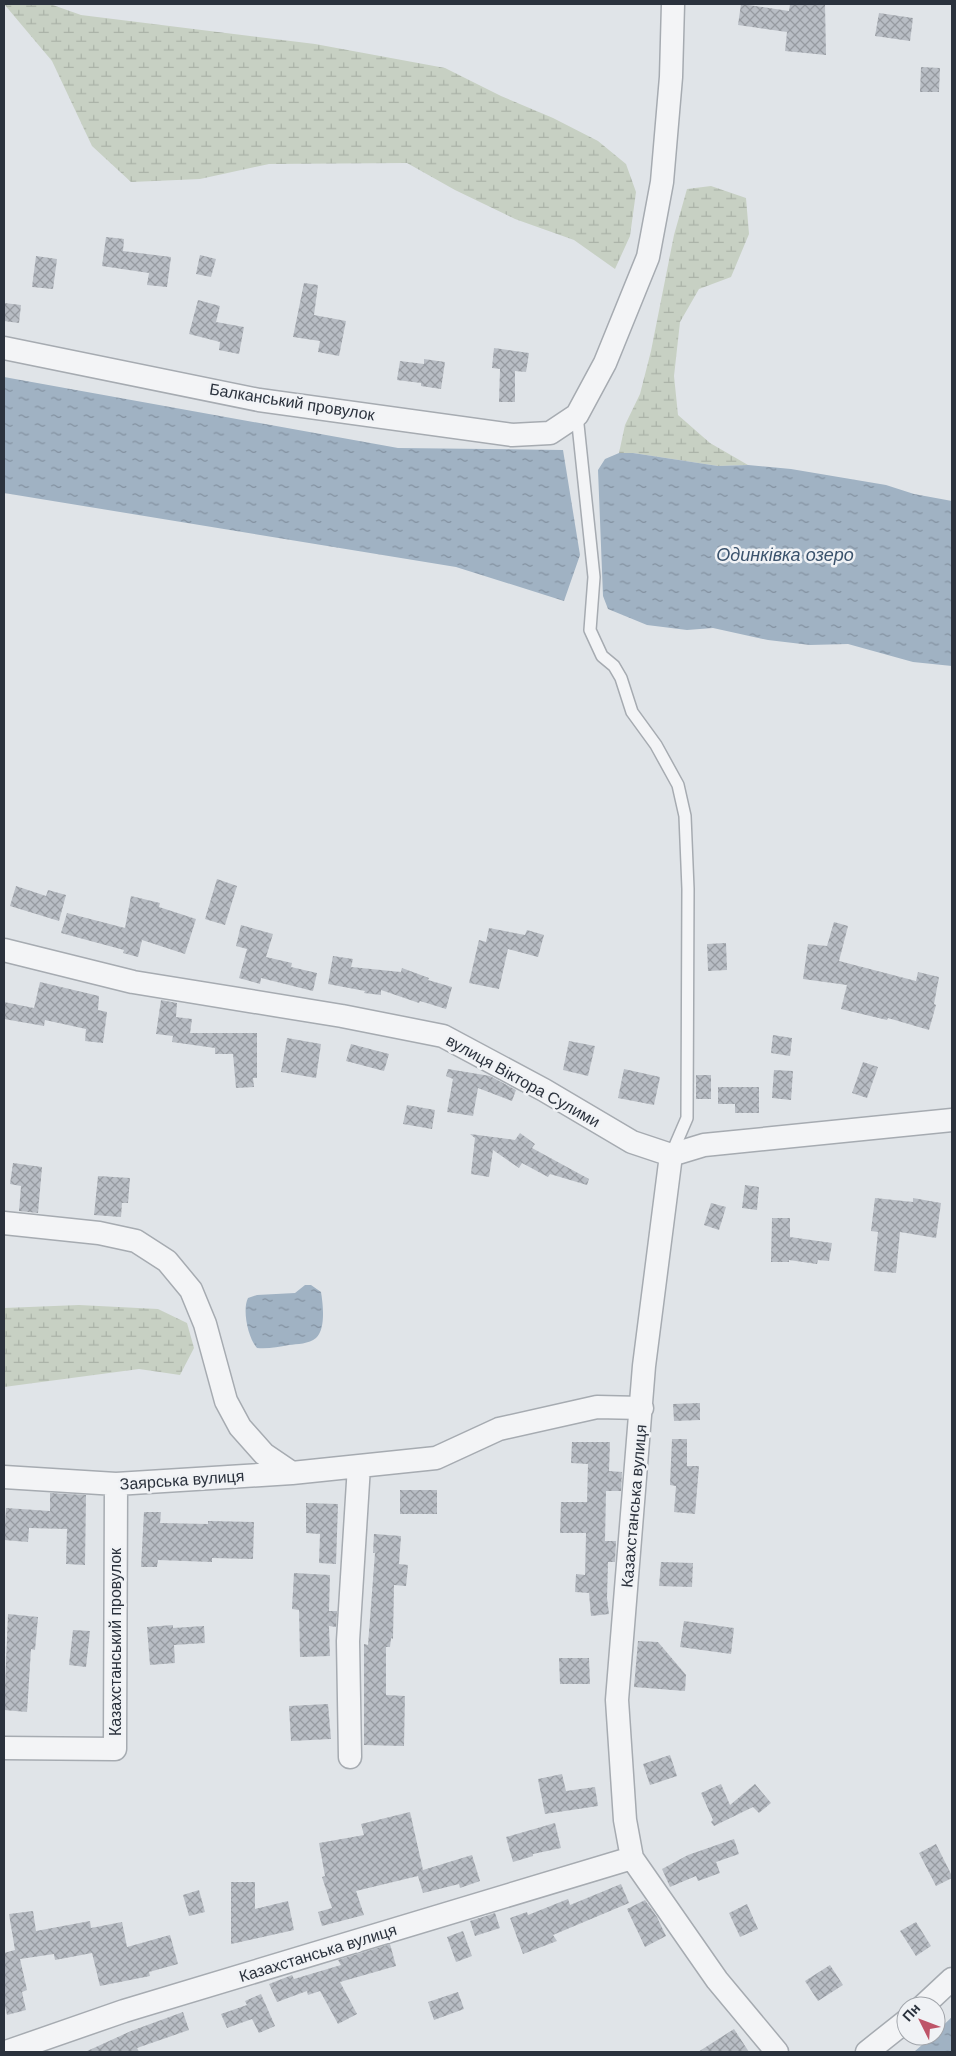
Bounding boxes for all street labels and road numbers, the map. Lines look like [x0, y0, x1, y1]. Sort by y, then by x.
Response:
street label: Балканський провулок [208, 379, 377, 426]
street label: вулиця Віктора Сулими [442, 1030, 604, 1132]
street label: Казахстанська вулиця [616, 1424, 652, 1588]
street label: Заярська вулиця [119, 1465, 245, 1495]
street label: Казахстанський провулок [105, 1547, 126, 1736]
street label: Казахстанська вулиця [237, 1919, 399, 1987]

